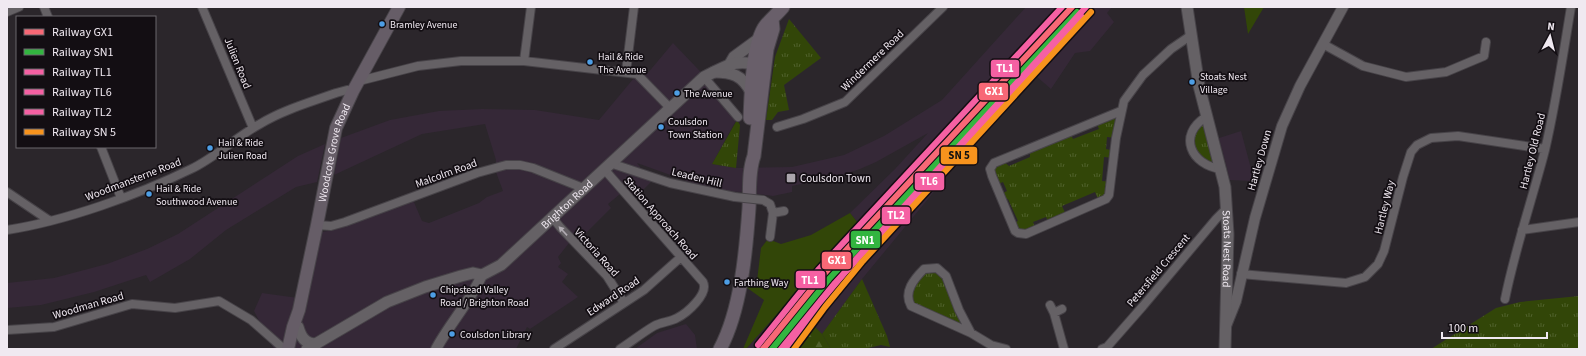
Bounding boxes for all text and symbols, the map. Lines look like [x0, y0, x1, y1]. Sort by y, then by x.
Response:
legend [16, 16, 156, 148]
north arrow [1530, 16, 1570, 56]
place label: Bramley Avenue [390, 18, 458, 32]
marker: Bramley Avenue [377, 19, 387, 29]
text: N [1547, 19, 1556, 34]
text: Railway GX1 [52, 24, 113, 41]
street label: Windermere Road [838, 26, 907, 94]
street label: Julien Road [220, 35, 255, 91]
text: Railway SN1 [52, 44, 114, 61]
place label: Hail & Ride The Avenue [598, 50, 647, 77]
marker: Hail & Ride The Avenue [585, 57, 595, 67]
line badge: TL1 [990, 59, 1020, 78]
text: TL1 [996, 61, 1014, 76]
text: Railway TL1 [52, 64, 112, 81]
place label: Stoats Nest Village [1200, 70, 1247, 97]
marker: Stoats Nest Village [1187, 77, 1197, 87]
line badge: GX1 [978, 82, 1009, 101]
text: Railway TL6 [52, 84, 112, 101]
text: GX1 [984, 84, 1004, 99]
place label: The Avenue [684, 87, 733, 101]
marker: The Avenue [672, 88, 682, 98]
street label: Woodcote Grove Road [315, 101, 354, 203]
text: Railway TL2 [52, 104, 112, 121]
street label: Hartley Old Road [1516, 111, 1549, 191]
place label: Coulsdon Town Station [668, 115, 723, 142]
marker: Coulsdon Town Station [656, 122, 666, 132]
text: Railway SN 5 [52, 124, 116, 141]
street label: Hartley Down [1244, 128, 1275, 192]
place label: Hail & Ride Julien Road [218, 136, 267, 163]
marker: Hail & Ride Julien Road [205, 143, 215, 153]
line badge: SN 5 [940, 146, 978, 165]
text: SN 5 [948, 148, 970, 163]
street label: Woodmansterne Road [83, 154, 183, 205]
street label: Malcolm Road [413, 155, 479, 192]
street label: Leaden Hill [670, 164, 724, 191]
place label: Coulsdon Town [800, 171, 871, 186]
marker: Coulsdon Town [785, 172, 797, 184]
line badge: TL6 [914, 172, 945, 191]
street label: Station Approach Road [620, 174, 701, 263]
text: TL6 [920, 174, 938, 189]
street label: Brighton Road [538, 177, 596, 232]
street label: Hartley Way [1371, 179, 1398, 236]
place label: Hail & Ride Southwood Avenue [156, 182, 237, 209]
marker: Hail & Ride Southwood Avenue [144, 189, 154, 199]
line badge: TL2 [881, 206, 911, 225]
text: TL2 [887, 208, 905, 223]
street label: Stoats Nest Road [1218, 210, 1235, 288]
street label: Victoria Road [571, 225, 623, 280]
one-way arrow [559, 226, 568, 236]
line badge: SN1 [850, 230, 881, 249]
street label: Petersfield Crescent [1123, 230, 1194, 310]
text: SN1 [855, 233, 875, 248]
line badge: GX1 [821, 251, 852, 270]
text: GX1 [827, 253, 847, 268]
line badge: TL1 [795, 270, 826, 289]
street label: Edward Road [584, 273, 643, 320]
text: TL1 [801, 273, 819, 288]
place label: Farthing Way [734, 276, 789, 290]
marker: Farthing Way [722, 277, 732, 287]
place label: Chipstead Valley Road / Brighton Road [440, 283, 529, 310]
street label: Woodman Road [51, 288, 125, 323]
marker: Chipstead Valley Road / Brighton Road [428, 290, 438, 300]
scale bar [1442, 314, 1547, 340]
text: 100 m [1448, 320, 1478, 337]
place label: Coulsdon Library [460, 328, 532, 342]
marker: Coulsdon Library [447, 329, 457, 339]

